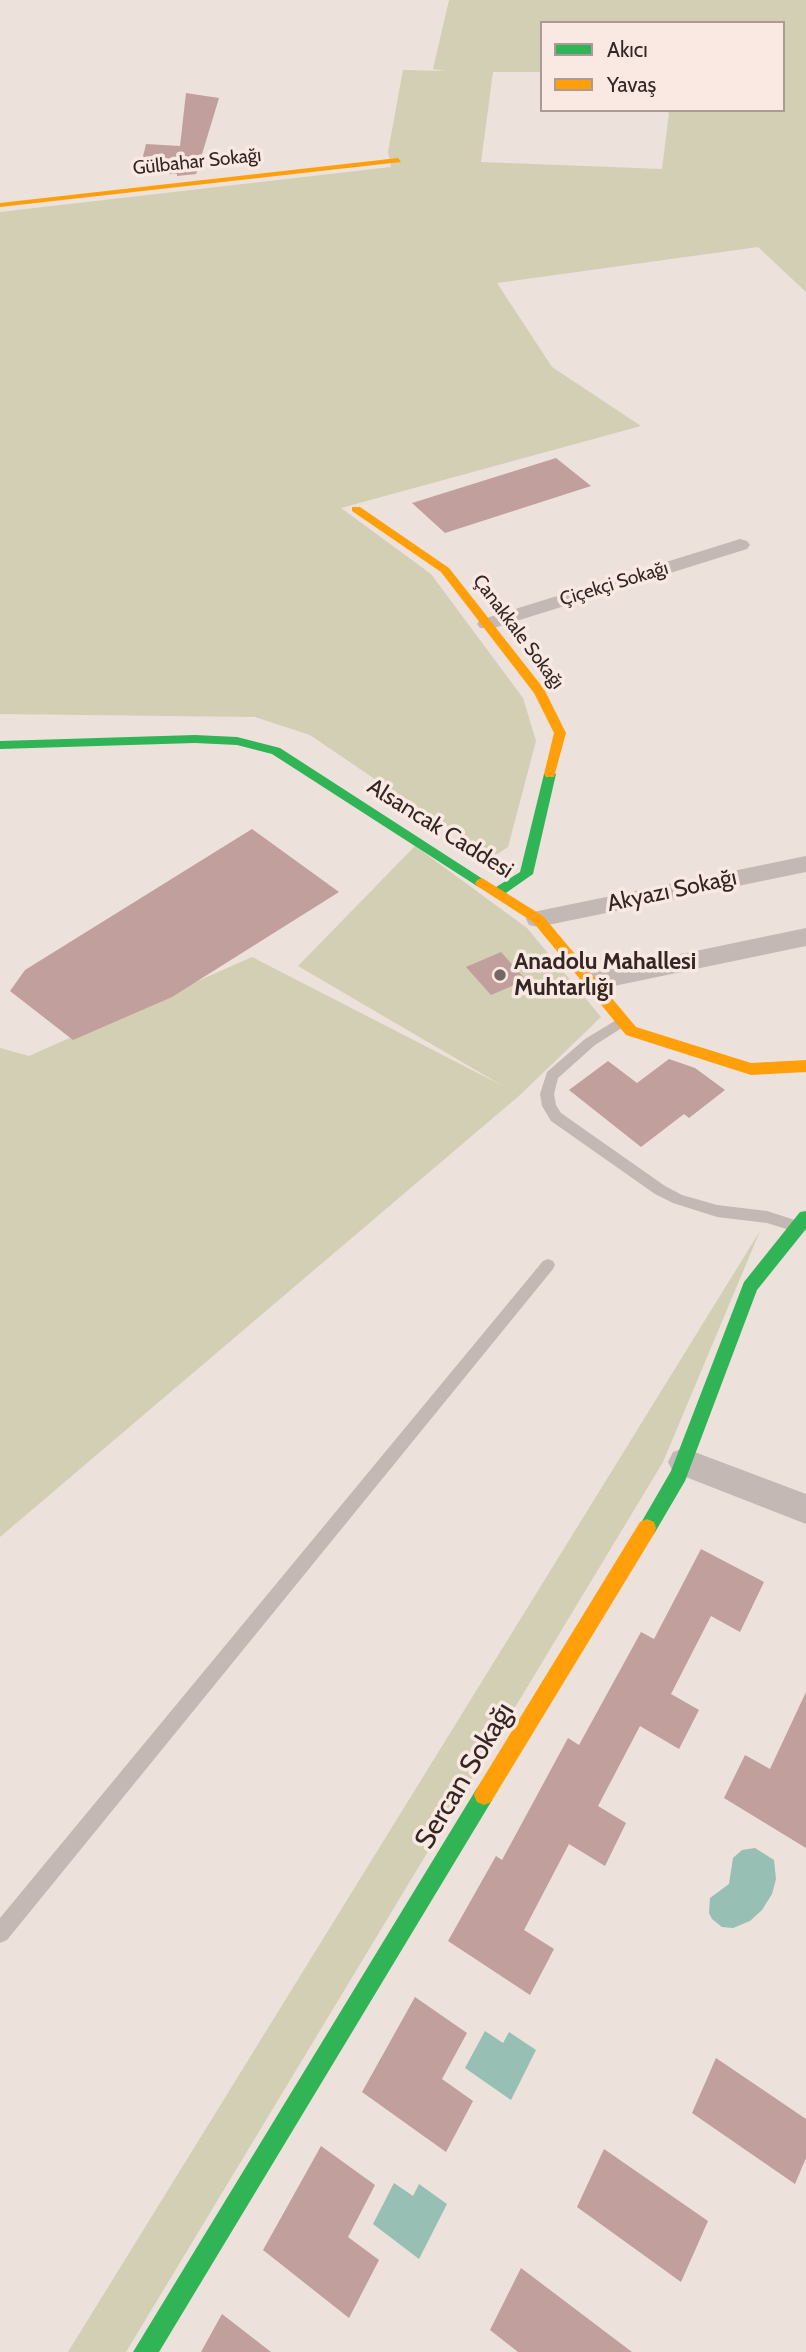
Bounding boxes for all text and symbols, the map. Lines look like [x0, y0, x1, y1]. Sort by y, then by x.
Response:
legend [540, 21, 785, 112]
text: Akıcı [607, 37, 648, 62]
text: Yavaş [607, 72, 656, 97]
street label: Gülbahar Sokağı [132, 144, 262, 180]
street label: Çiçekçi Sokağı [557, 557, 671, 611]
street label: Çanakkale Sokağı [467, 570, 569, 694]
street label: Alsancak Caddesi [362, 773, 518, 885]
street label: Akyazı Sokağı [605, 864, 739, 918]
place label: Anadolu Mahallesi Muhtarlığı [514, 948, 696, 1002]
marker: Anadolu Mahallesi Muhtarlığı [492, 967, 508, 983]
street label: Sercan Sokağı [408, 1697, 522, 1855]

